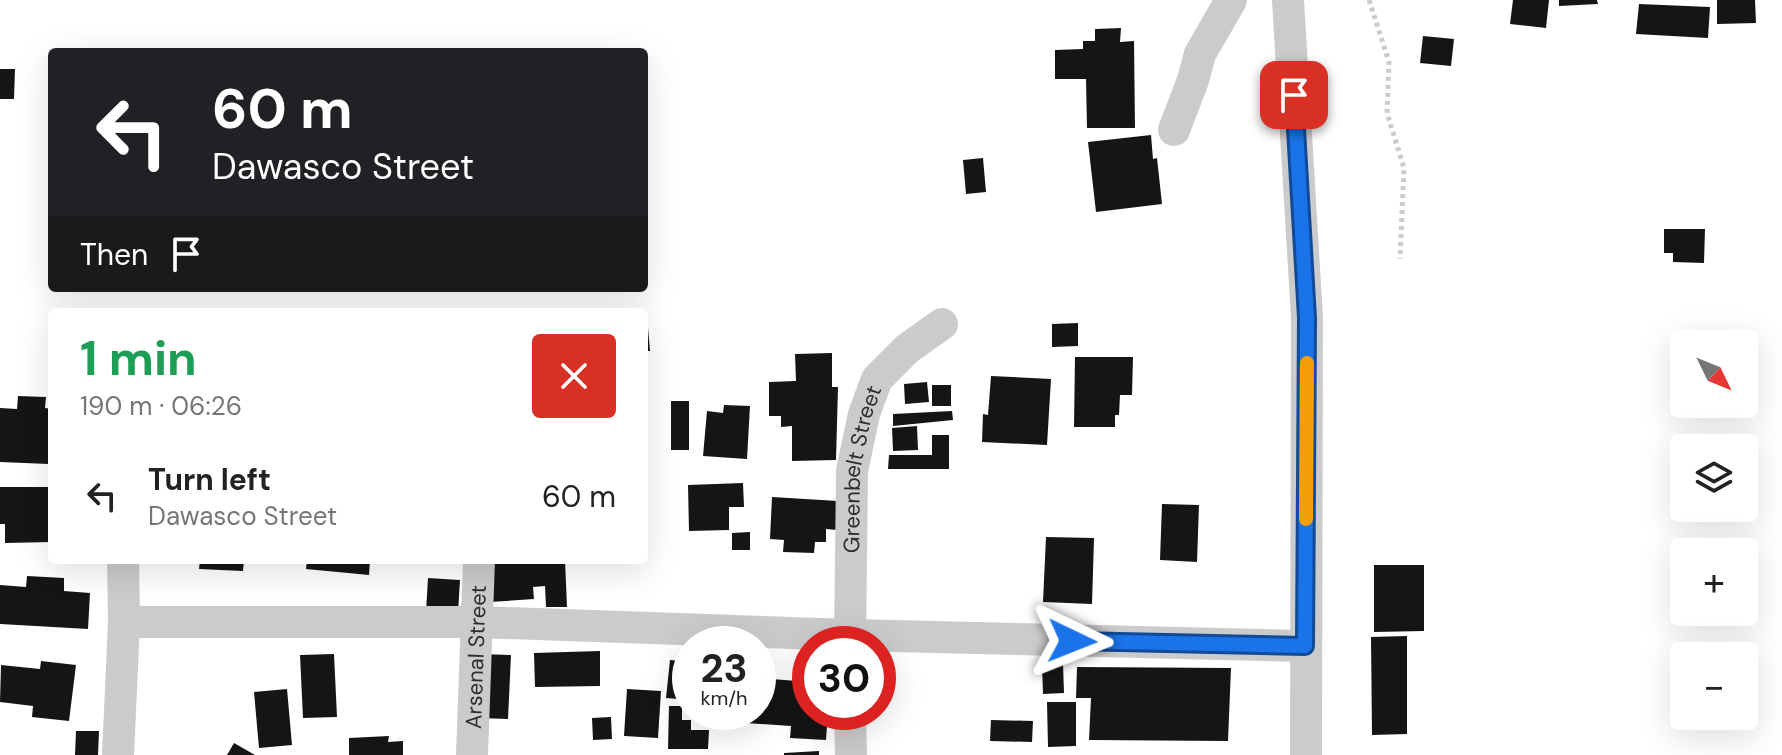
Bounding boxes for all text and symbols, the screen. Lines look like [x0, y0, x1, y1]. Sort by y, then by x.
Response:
pin [1260, 61, 1328, 129]
text: 60 m [212, 72, 353, 145]
icon: arrive [1272, 73, 1316, 117]
icon: left [80, 80, 184, 184]
text: Dawasco Street [212, 143, 474, 190]
icon: arrive [164, 232, 208, 276]
text: Then [80, 235, 148, 274]
text: 1 min [80, 327, 197, 390]
north arrow [1670, 330, 1758, 418]
map controls [1670, 330, 1758, 730]
button: close [532, 334, 616, 418]
street label: Greenbelt Street [837, 381, 888, 553]
text: 190 m · 06:26 [80, 389, 242, 423]
button: layers [1670, 434, 1758, 522]
text: Turn left [148, 460, 271, 499]
icon: left [80, 474, 124, 518]
text: 60 m [542, 477, 616, 516]
text: Dawasco Street [148, 499, 337, 533]
button: + [1670, 538, 1758, 626]
street label: Arsenal Street [458, 585, 493, 730]
position arrow [1030, 599, 1114, 683]
speed limit sign: 30 [792, 626, 896, 730]
text: 23 [700, 642, 748, 694]
button: − [1670, 642, 1758, 730]
text: km/h [700, 685, 748, 711]

